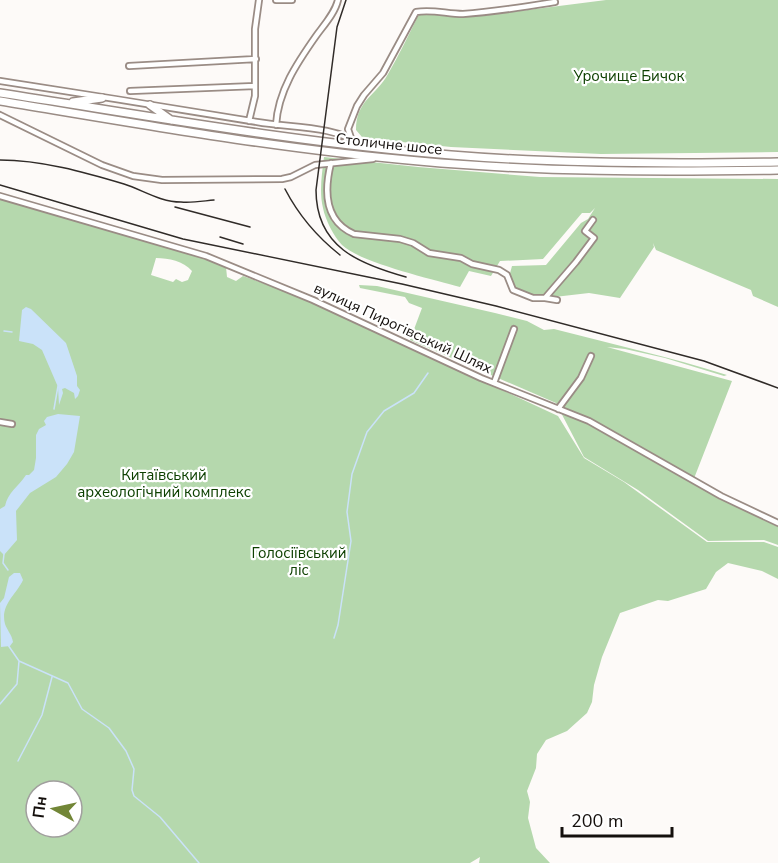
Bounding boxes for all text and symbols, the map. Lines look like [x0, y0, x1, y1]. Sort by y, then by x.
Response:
park label: Урочище Бичок [573, 66, 685, 86]
street label: Столичне шосе [335, 128, 443, 160]
street label: вулиця Пирогівський Шлях [311, 278, 495, 378]
park label: Китаївський археологічний комплекс [77, 465, 251, 502]
park label: Голосіївський ліс [252, 543, 346, 580]
north arrow [24, 779, 84, 839]
text: Пн [28, 795, 53, 819]
scale bar [562, 800, 672, 838]
text: 200 m [571, 809, 623, 833]

